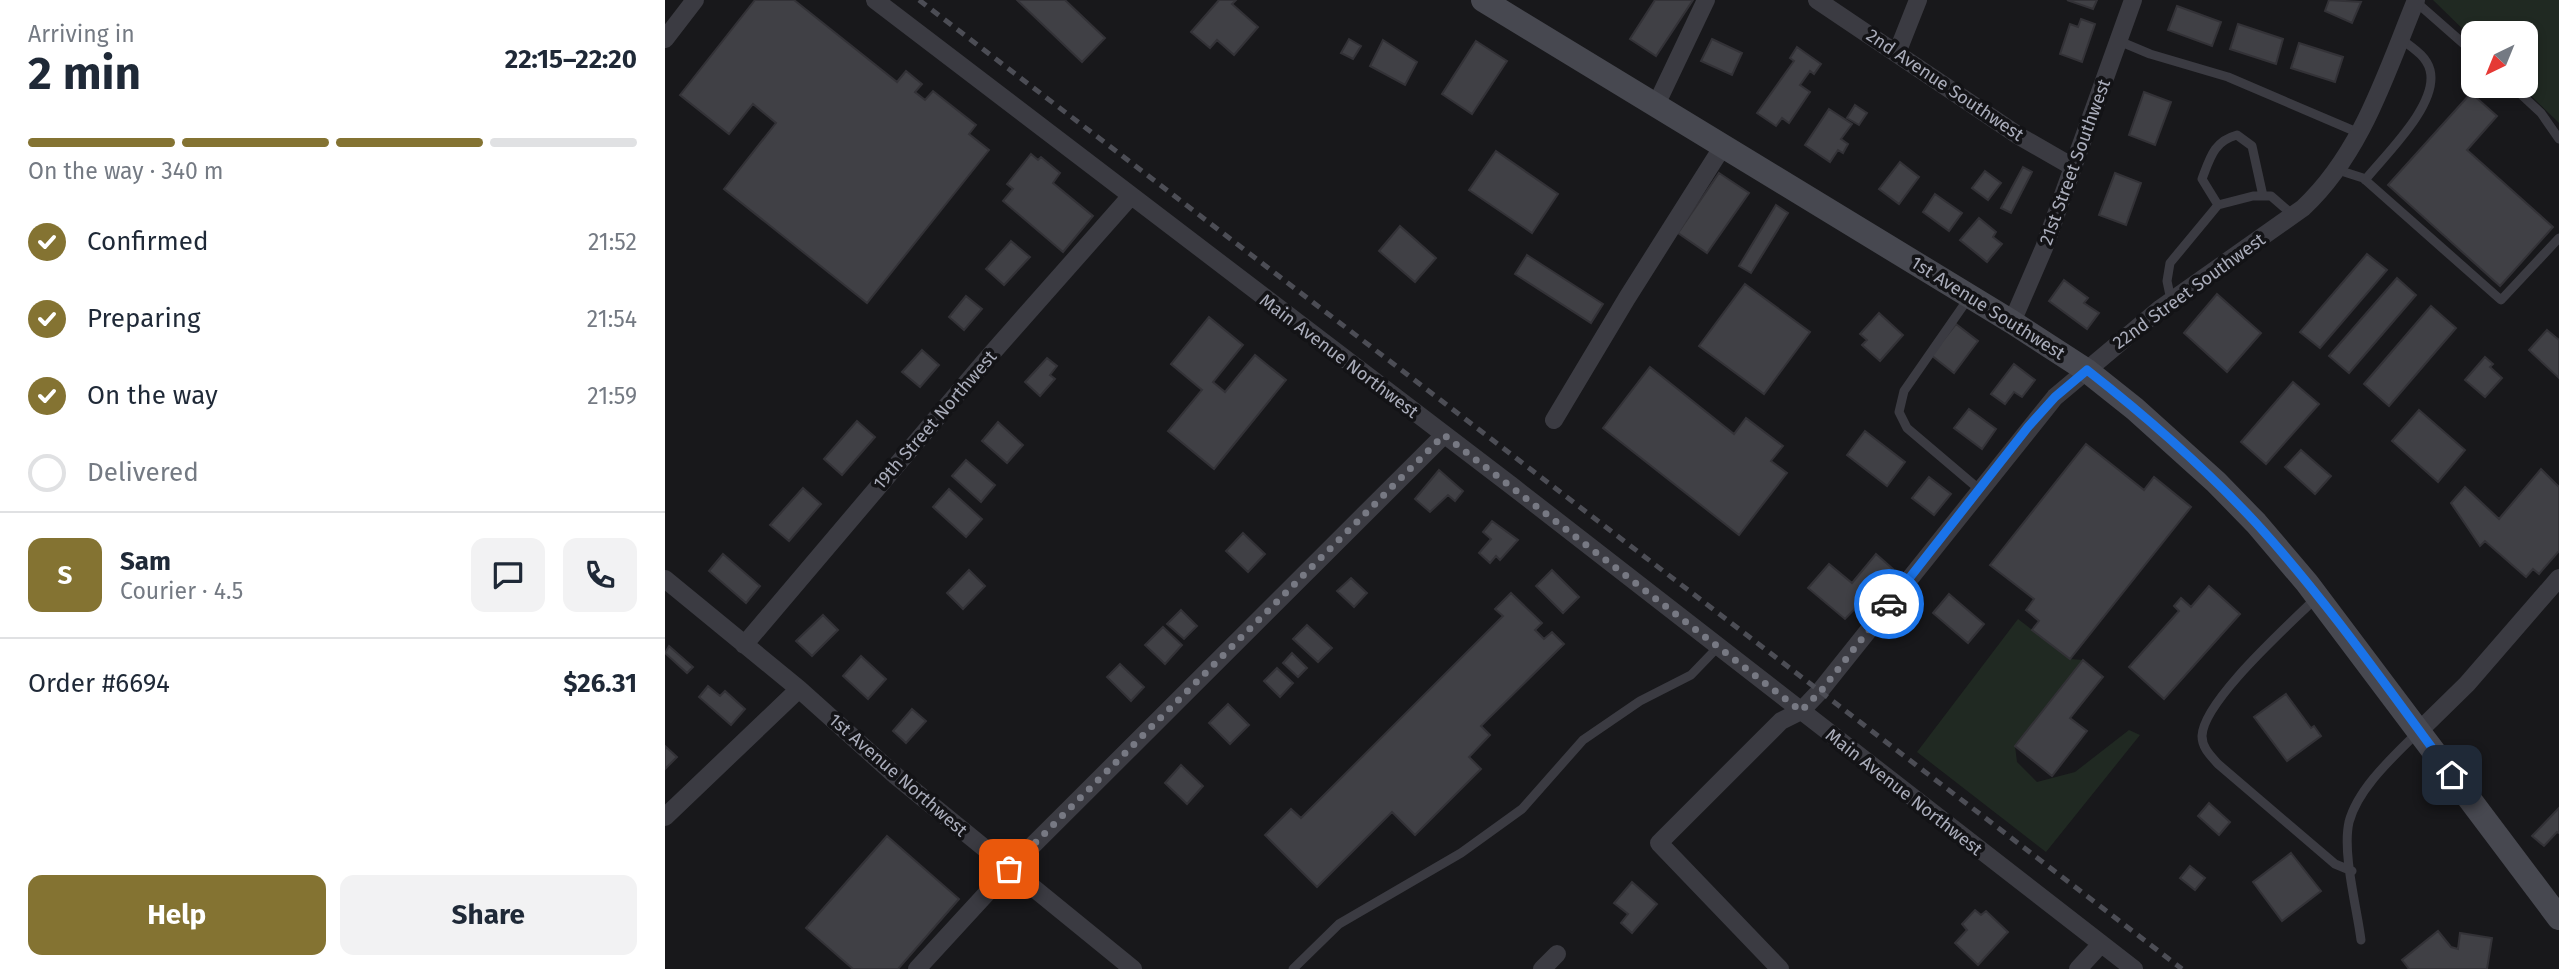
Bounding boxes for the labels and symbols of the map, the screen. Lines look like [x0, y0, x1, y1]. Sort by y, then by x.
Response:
north arrow [2461, 21, 2537, 98]
street label: 2nd Avenue Southwest [1862, 24, 2028, 146]
street label: 21st Street Southwest [2035, 76, 2115, 248]
street label: 22nd Street Southwest [2109, 228, 2270, 354]
street label: 1st Avenue Southwest [1907, 252, 2069, 365]
street label: Main Avenue Northwest [1255, 289, 1423, 423]
street label: 19th Street Northwest [869, 346, 1002, 494]
courier [1854, 569, 1924, 639]
street label: 1st Avenue Northwest [824, 709, 972, 841]
street label: Main Avenue Northwest [1821, 724, 1987, 860]
pin [2422, 745, 2482, 805]
pin [979, 839, 1039, 899]

